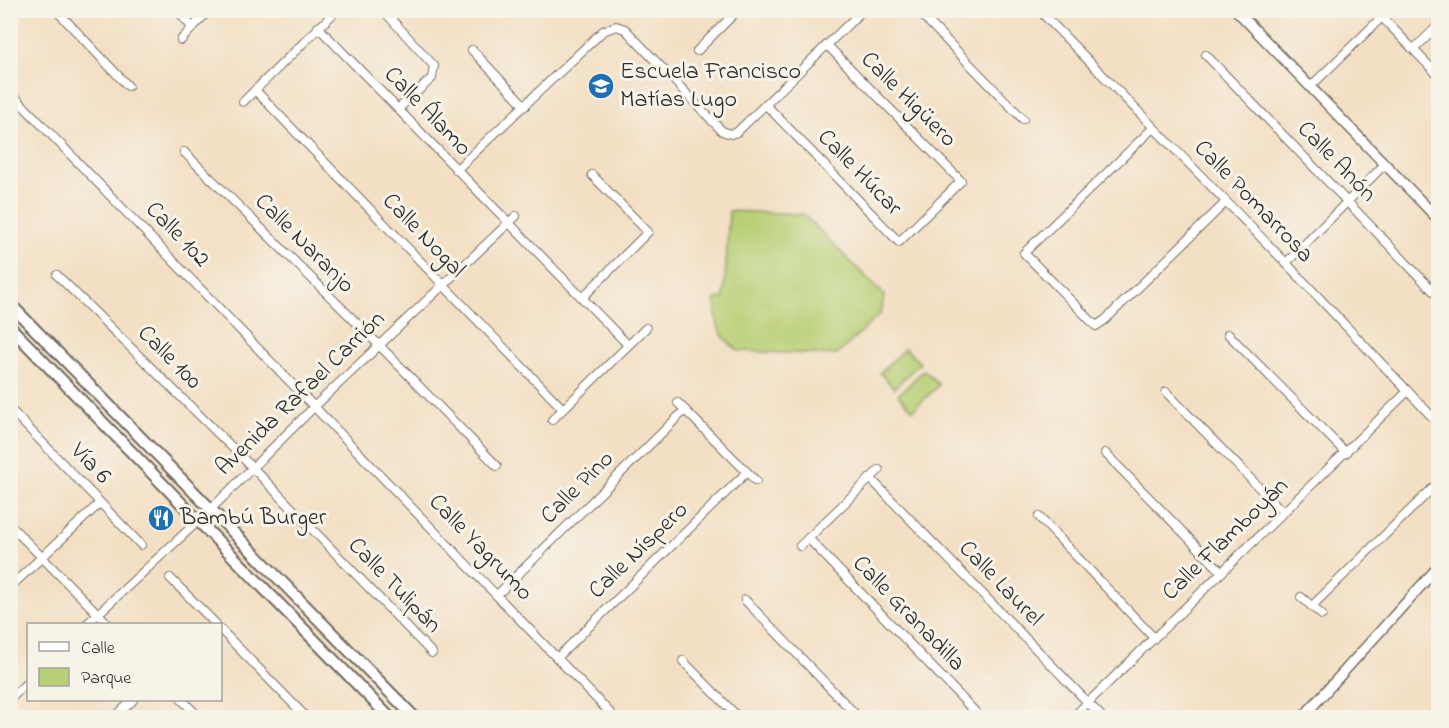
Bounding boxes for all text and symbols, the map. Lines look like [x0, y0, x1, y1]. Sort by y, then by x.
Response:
street label: Calle Higüero [852, 44, 964, 156]
place label: Escuela Francisco Matías Lugo [620, 55, 801, 118]
street label: Calle Álamo [375, 59, 479, 165]
school or university icon: Escuela Francisco Matías Lugo [586, 71, 616, 101]
street label: Calle Anón [1288, 113, 1384, 211]
street label: Calle Húcar [808, 121, 910, 225]
street label: Calle Pomarrosa [1185, 132, 1321, 272]
street label: Calle Nogal [373, 185, 473, 287]
street label: Calle Naranjo [246, 186, 362, 302]
street label: Calle 102 [136, 194, 218, 276]
street label: Avenida Rafael Carrión [208, 303, 394, 485]
street label: Calle 100 [129, 318, 209, 398]
street label: Vía 6 [61, 434, 119, 493]
street label: Calle Pino [533, 443, 623, 533]
street label: Calle Flamboyán [1155, 470, 1298, 610]
street label: Calle Yagrumo [420, 486, 540, 610]
street label: Calle Níspero [581, 494, 697, 608]
place label: Bambú Burger [179, 501, 327, 536]
restaurant icon: Bambú Burger [146, 503, 176, 533]
street label: Calle Tulipán [339, 530, 449, 642]
street label: Calle Laurel [950, 533, 1050, 635]
street label: Calle Granadilla [843, 548, 973, 680]
legend [27, 623, 222, 701]
text: Calle [81, 636, 116, 662]
text: Parque [81, 666, 132, 692]

